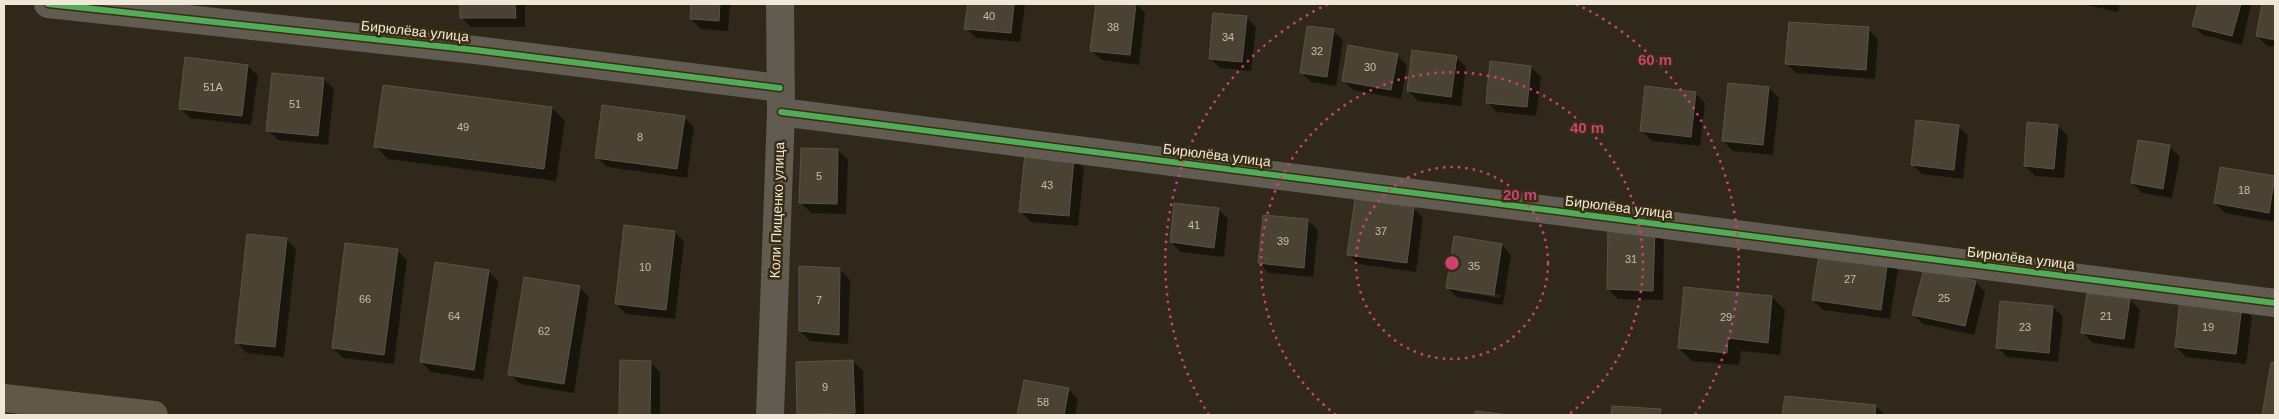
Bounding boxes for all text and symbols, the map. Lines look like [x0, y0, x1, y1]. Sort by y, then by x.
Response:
house number: 40 [983, 10, 995, 22]
street label: Бирюлёва улица [360, 17, 470, 45]
house number: 38 [1107, 21, 1119, 33]
house number: 34 [1222, 31, 1234, 43]
house number: 32 [1311, 45, 1323, 57]
text: 60 m [1638, 51, 1672, 68]
house number: 30 [1364, 61, 1376, 73]
house number: 51А [203, 81, 223, 93]
house number: 51 [289, 98, 301, 110]
text: 40 m [1570, 119, 1604, 136]
house number: 49 [457, 121, 469, 133]
house number: 8 [637, 131, 643, 143]
street label: Бирюлёва улица [1162, 140, 1272, 170]
street label: Коли Пищенко улица [767, 141, 787, 279]
house number: 5 [816, 170, 822, 182]
house number: 43 [1041, 179, 1053, 191]
house number: 18 [2238, 184, 2250, 196]
text: 20 m [1503, 186, 1537, 203]
street label: Бирюлёва улица [1564, 192, 1674, 222]
house number: 41 [1188, 219, 1200, 231]
house number: 37 [1375, 225, 1387, 237]
house number: 39 [1277, 235, 1289, 247]
street label: Бирюлёва улица [1966, 243, 2076, 273]
house number: 31 [1625, 253, 1637, 265]
centre of rings [1443, 254, 1461, 272]
house number: 35 [1468, 260, 1480, 272]
house number: 10 [639, 261, 651, 273]
house number: 27 [1844, 273, 1856, 285]
house number: 25 [1938, 292, 1950, 304]
house number: 66 [359, 293, 371, 305]
house number: 7 [816, 294, 822, 306]
house number: 64 [448, 310, 460, 322]
house number: 21 [2100, 310, 2112, 322]
house number: 29 [1720, 311, 1732, 323]
house number: 23 [2019, 321, 2031, 333]
house number: 19 [2202, 321, 2214, 333]
house number: 62 [538, 325, 550, 337]
house number: 9 [822, 381, 828, 393]
house number: 58 [1037, 396, 1049, 408]

